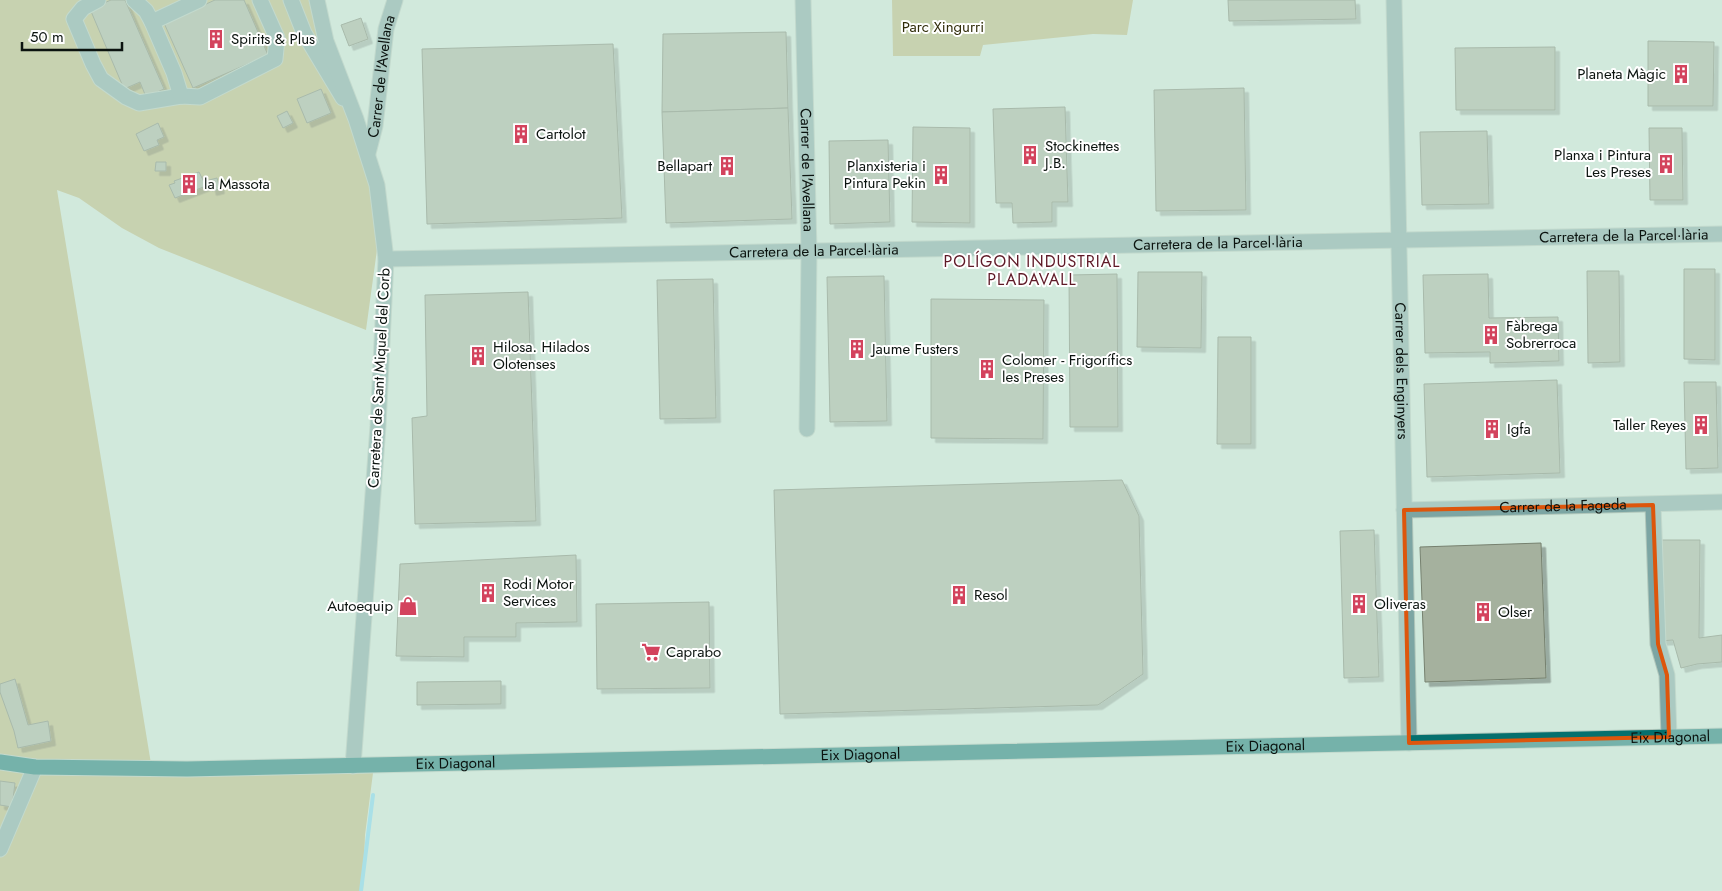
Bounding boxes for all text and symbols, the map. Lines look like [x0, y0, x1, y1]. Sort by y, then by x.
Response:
street label: Carrer de l'Avellana [361, 12, 401, 140]
park label: Parc Xingurri [902, 16, 984, 38]
scale bar [22, 20, 122, 52]
text: 50 m [30, 26, 64, 48]
building icon: Spirits & Plus [205, 28, 227, 50]
place label: Spirits & Plus [231, 28, 315, 50]
place label: Planeta Màgic [1577, 63, 1666, 85]
building icon: Planeta Màgic [1670, 63, 1692, 85]
street label: Carrer de l'Avellana [795, 108, 820, 232]
building icon: Cartolot [510, 123, 532, 145]
place label: Cartolot [536, 123, 586, 145]
place label: Stockinettes J.B. [1043, 135, 1119, 174]
building icon: Stockinettes J.B. [1019, 144, 1041, 166]
place label: Planxa i Pintura Les Preses [1554, 144, 1651, 183]
building icon: Planxa i Pintura Les Preses [1655, 153, 1677, 175]
place label: Bellapart [657, 155, 712, 177]
building icon: Bellapart [716, 155, 738, 177]
place label: Planxisteria i Pintura Pekin [844, 155, 926, 194]
building icon: Planxisteria i Pintura Pekin [930, 164, 952, 186]
building icon: la Massota [178, 173, 200, 195]
place label: la Massota [204, 173, 270, 195]
street label: Carretera de la Parcel·lària [1539, 223, 1709, 248]
street label: Carretera de la Parcel·lària [1133, 231, 1303, 256]
street label: Carretera de la Parcel·lària [729, 238, 899, 264]
district label: POLÍGON INDUSTRIAL PLADAVALL [944, 250, 1120, 291]
street label: Carretera de Sant Miquel del Corb [362, 267, 396, 489]
street label: Carrer dels Enginyers [1389, 302, 1414, 440]
place label: Fàbrega Sobrerroca [1506, 315, 1576, 354]
building icon: Fàbrega Sobrerroca [1480, 324, 1502, 346]
place label: Hilosa. Hilados Olotenses [493, 336, 590, 375]
building icon: Jaume Fusters [846, 338, 868, 360]
place label: Jaume Fusters [870, 338, 958, 360]
building icon: Hilosa. Hilados Olotenses [467, 345, 489, 367]
place label: Colomer - Frigorífics les Preses [1002, 349, 1132, 388]
building icon: Colomer - Frigorífics les Preses [976, 358, 998, 380]
place label: Taller Reyes [1613, 414, 1686, 436]
building icon: Taller Reyes [1690, 414, 1712, 436]
building icon: Igfa [1481, 418, 1503, 440]
place label: Igfa [1507, 418, 1531, 440]
street label: Carrer de la Fageda [1499, 493, 1627, 519]
place label: Rodi Motor Services [503, 573, 575, 612]
building icon: Rodi Motor Services [477, 582, 499, 604]
building icon: Resol [948, 584, 970, 606]
place label: Resol [974, 584, 1008, 606]
building icon: Oliveras [1348, 593, 1370, 615]
place label: Oliveras [1374, 593, 1426, 615]
place label: Autoequip [327, 595, 393, 617]
shop icon: Autoequip [397, 595, 419, 617]
building icon: Olser [1472, 601, 1494, 623]
place label: Olser [1498, 601, 1533, 623]
supermarket icon: Caprabo [640, 641, 662, 663]
place label: Caprabo [666, 641, 721, 663]
street label: Eix Diagonal [1630, 725, 1710, 749]
street label: Eix Diagonal [1225, 734, 1305, 758]
street label: Eix Diagonal [820, 743, 901, 766]
street label: Eix Diagonal [416, 751, 496, 775]

